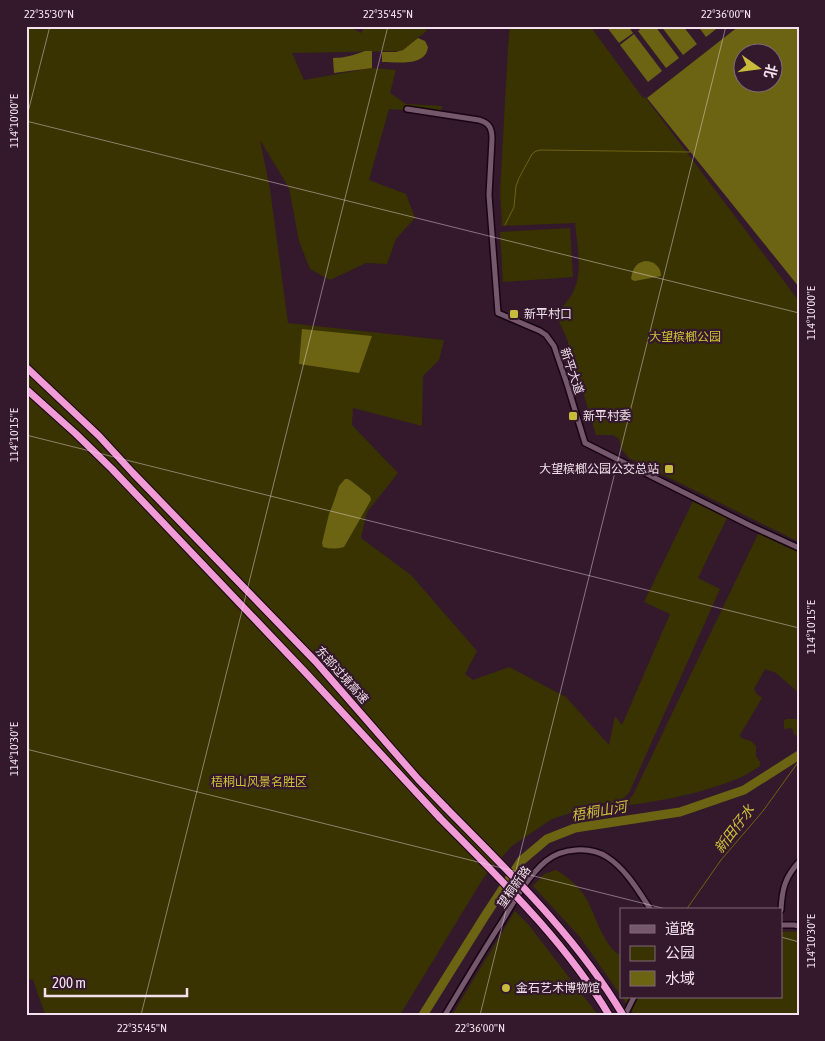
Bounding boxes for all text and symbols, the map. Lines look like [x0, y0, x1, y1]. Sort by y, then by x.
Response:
text: 22°35'30"N [24, 7, 74, 21]
text: 22°35'45"N [363, 7, 413, 21]
text: 22°36'00"N [701, 7, 751, 21]
north arrow [732, 42, 782, 92]
text: 北 [761, 62, 780, 80]
text: 114°10'00"E [7, 94, 21, 148]
text: 114°10'00"E [804, 286, 818, 340]
place label: 新平村口 [524, 307, 572, 321]
marker: 新平村口 [508, 308, 520, 320]
park label: 大望槟榔公园 [649, 330, 721, 344]
street label: 新平大道 [558, 346, 586, 396]
text: 114°10'15"E [7, 408, 21, 462]
place label: 新平村委 [583, 409, 631, 423]
marker: 新平村委 [567, 410, 579, 422]
place label: 大望槟榔公园公交总站 [539, 462, 659, 476]
marker: 大望槟榔公园公交总站 [663, 463, 675, 475]
text: 114°10'15"E [804, 600, 818, 654]
street label: 东部过境高速 [313, 644, 371, 706]
text: 114°10'30"E [7, 722, 21, 776]
park label: 梧桐山风景名胜区 [211, 775, 307, 789]
water label: 梧桐山河 [570, 798, 631, 824]
water label: 新田仔水 [711, 801, 758, 856]
street label: 望桐新路 [494, 863, 534, 911]
legend [620, 908, 782, 998]
text: 114°10'30"E [804, 914, 818, 968]
text: 道路 [665, 920, 695, 937]
text: 公园 [665, 944, 695, 961]
scale bar [45, 966, 188, 998]
text: 水域 [665, 970, 695, 987]
text: 200 m [52, 974, 86, 991]
place label: 金石艺术博物馆 [516, 981, 600, 995]
marker: 金石艺术博物馆 [500, 982, 512, 994]
text: 22°35'45"N [117, 1021, 167, 1035]
text: 22°36'00"N [455, 1021, 505, 1035]

